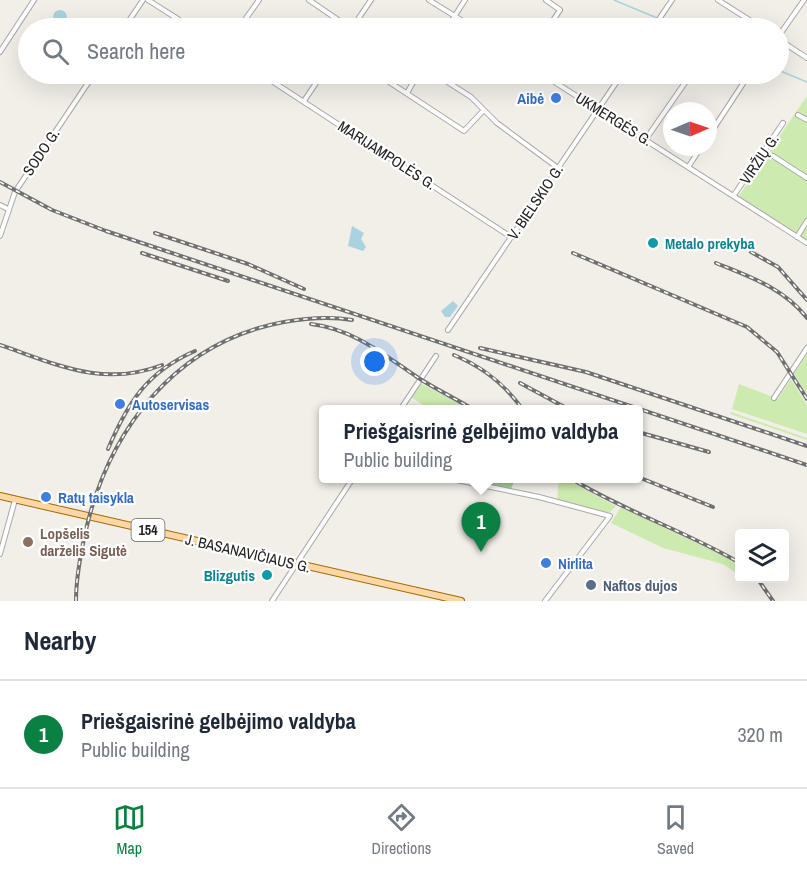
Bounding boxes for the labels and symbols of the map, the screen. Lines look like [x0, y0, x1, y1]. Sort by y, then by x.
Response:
street label: UKMERGĖS G. [572, 87, 656, 151]
place label: Aibė [517, 88, 544, 109]
marker: Aibė [549, 91, 563, 105]
north arrow [663, 102, 717, 156]
street label: MARIJAMPOLĖS G. [334, 115, 440, 195]
street label: SODO G. [18, 124, 64, 180]
street label: VIRŽIŲ G. [734, 130, 784, 188]
street label: V. BIELSKIO G. [502, 160, 568, 244]
place label: Metalo prekyba [665, 233, 755, 254]
marker: Metalo prekyba [646, 236, 660, 250]
your location [360, 347, 389, 376]
place label: Autoservisas [132, 394, 209, 415]
marker: Autoservisas [113, 397, 127, 411]
place label: Ratų taisykla [58, 487, 134, 508]
marker: Ratų taisykla [39, 490, 53, 504]
pin: 1 [462, 502, 500, 552]
road number: 154 [132, 519, 164, 541]
place label: Lopšelis darželis Sigutė [40, 523, 127, 561]
street label: J. BASANAVIČIAUS G. [183, 528, 313, 578]
marker: Lopšelis darželis Sigutė [21, 535, 35, 549]
place label: Nirlita [558, 553, 593, 574]
marker: Nirlita [539, 556, 553, 570]
place label: Blizgutis [204, 565, 255, 586]
marker: Blizgutis [260, 568, 274, 582]
place label: Naftos dujos [603, 575, 678, 596]
marker: Naftos dujos [584, 578, 598, 592]

